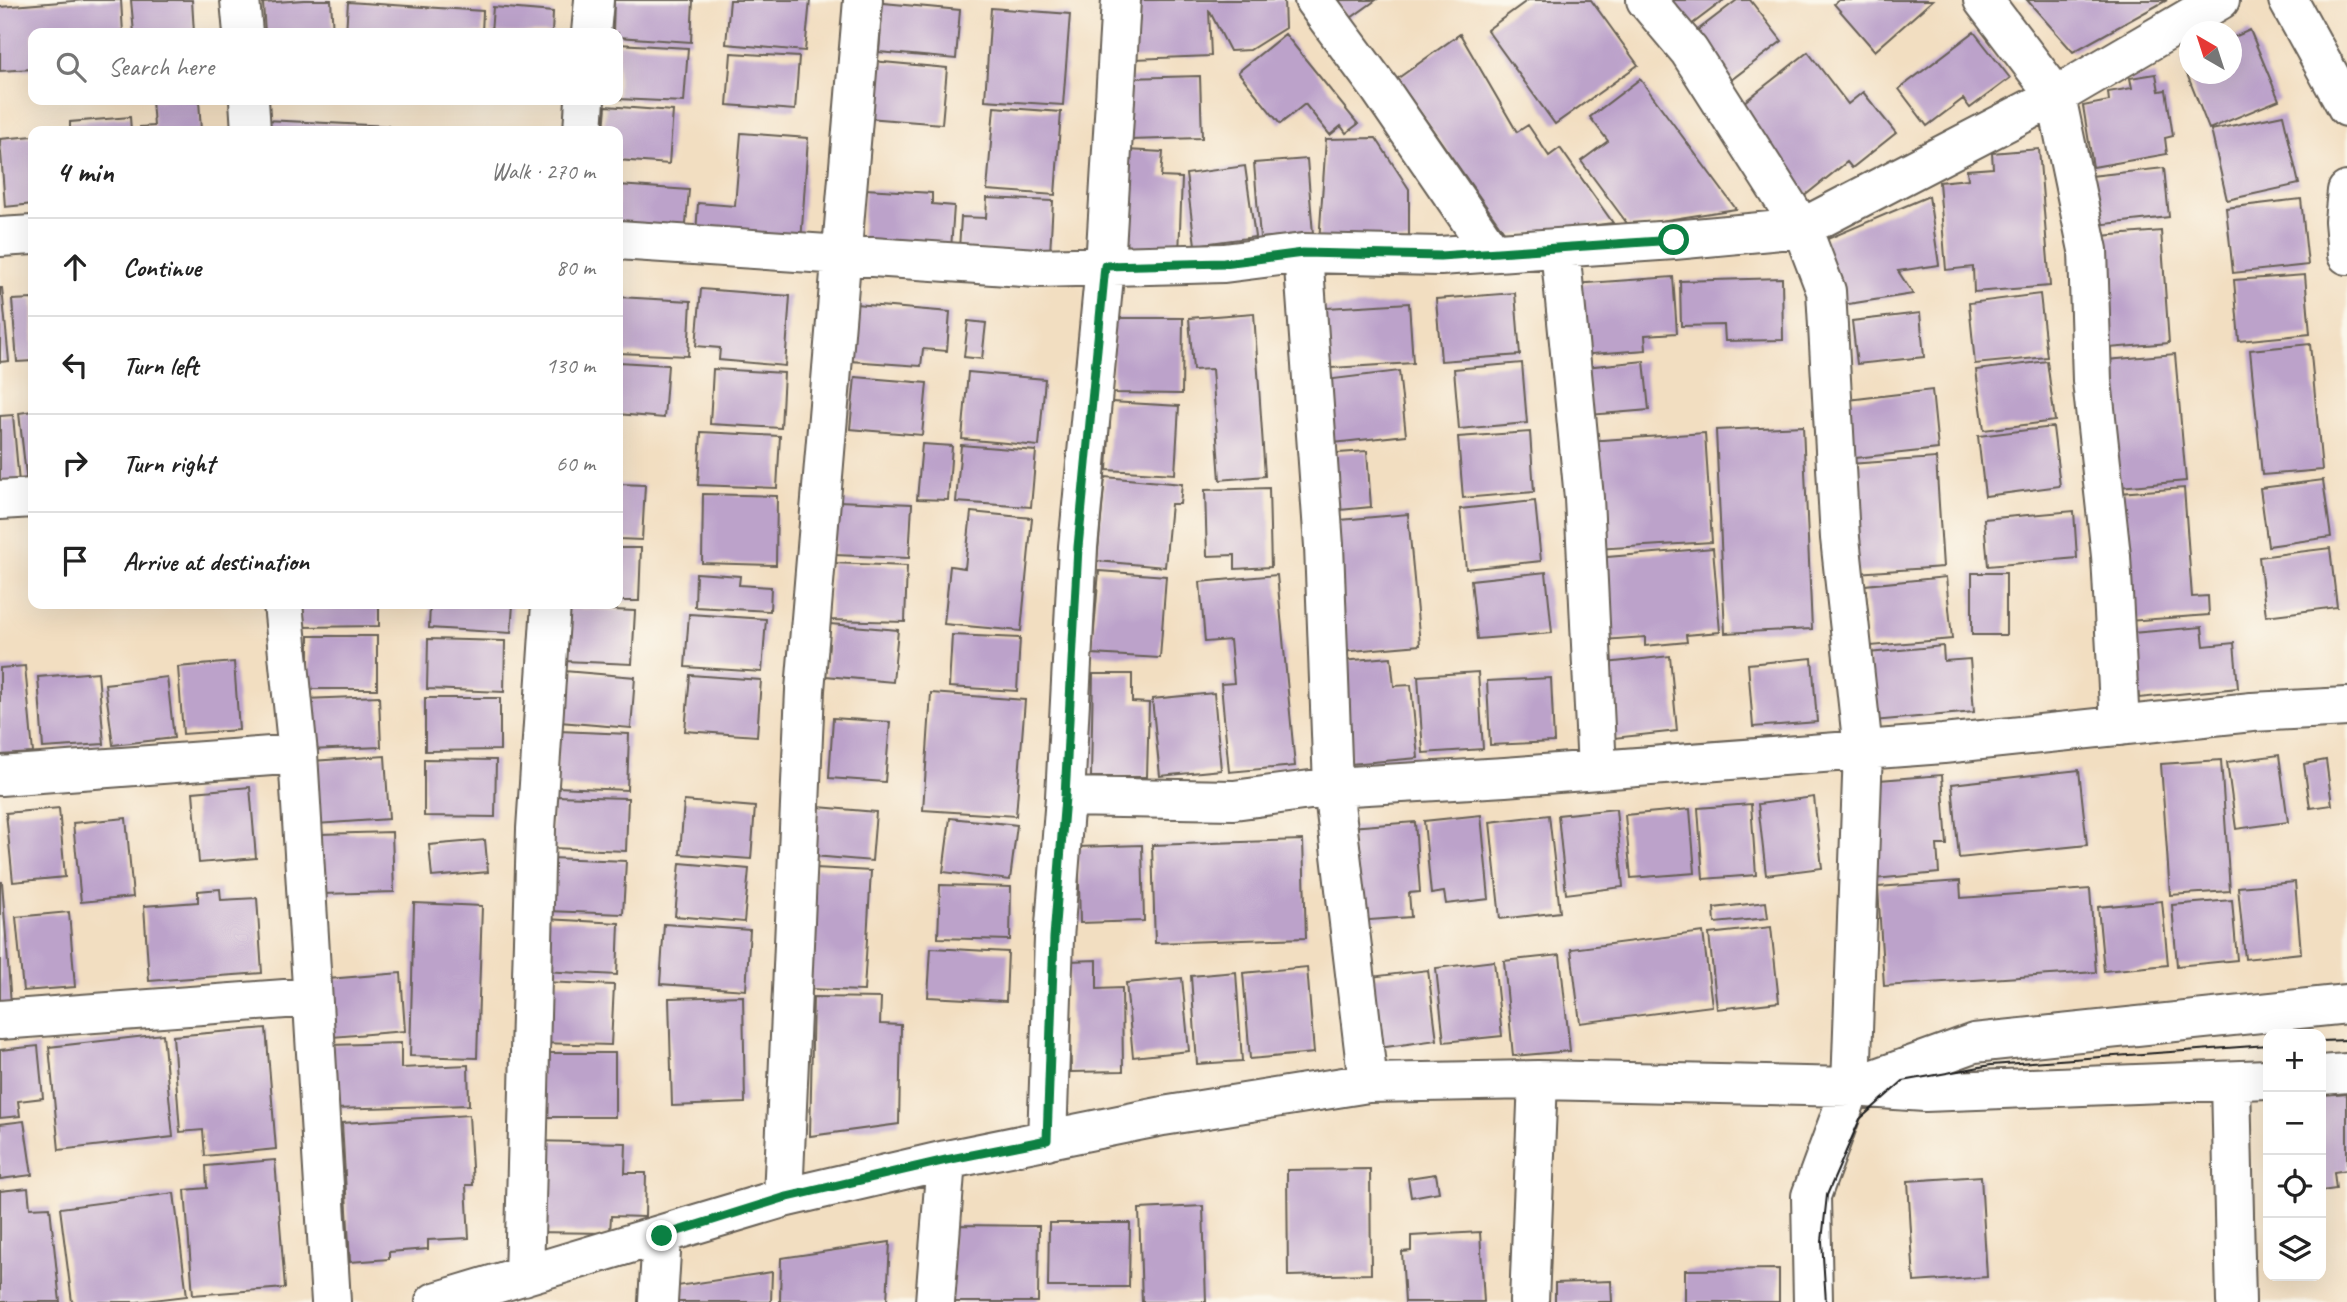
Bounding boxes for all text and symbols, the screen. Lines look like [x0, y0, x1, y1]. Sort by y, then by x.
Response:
north arrow [2179, 21, 2242, 84]
search box [28, 28, 623, 105]
icon: search [52, 48, 90, 86]
text: Search here [108, 50, 214, 83]
text: 4 min [56, 153, 113, 191]
text: Walk · 270 m [491, 157, 595, 186]
route start [1658, 224, 1689, 255]
icon: ahead [56, 248, 94, 286]
text: Continue [123, 251, 201, 284]
text: 80 m [556, 253, 595, 282]
icon: left [56, 346, 94, 384]
text: Turn left [123, 349, 198, 382]
text: 130 m [546, 351, 595, 380]
icon: right [56, 444, 94, 482]
text: Turn right [123, 447, 214, 480]
text: 60 m [556, 449, 595, 478]
icon: arrive [56, 542, 94, 580]
text: Arrive at destination [123, 545, 309, 578]
map controls [2263, 1029, 2326, 1281]
button: + [2263, 1029, 2326, 1092]
button: − [2263, 1092, 2326, 1155]
button: locate [2263, 1155, 2326, 1218]
button: layers [2263, 1218, 2326, 1281]
route end [646, 1220, 677, 1251]

